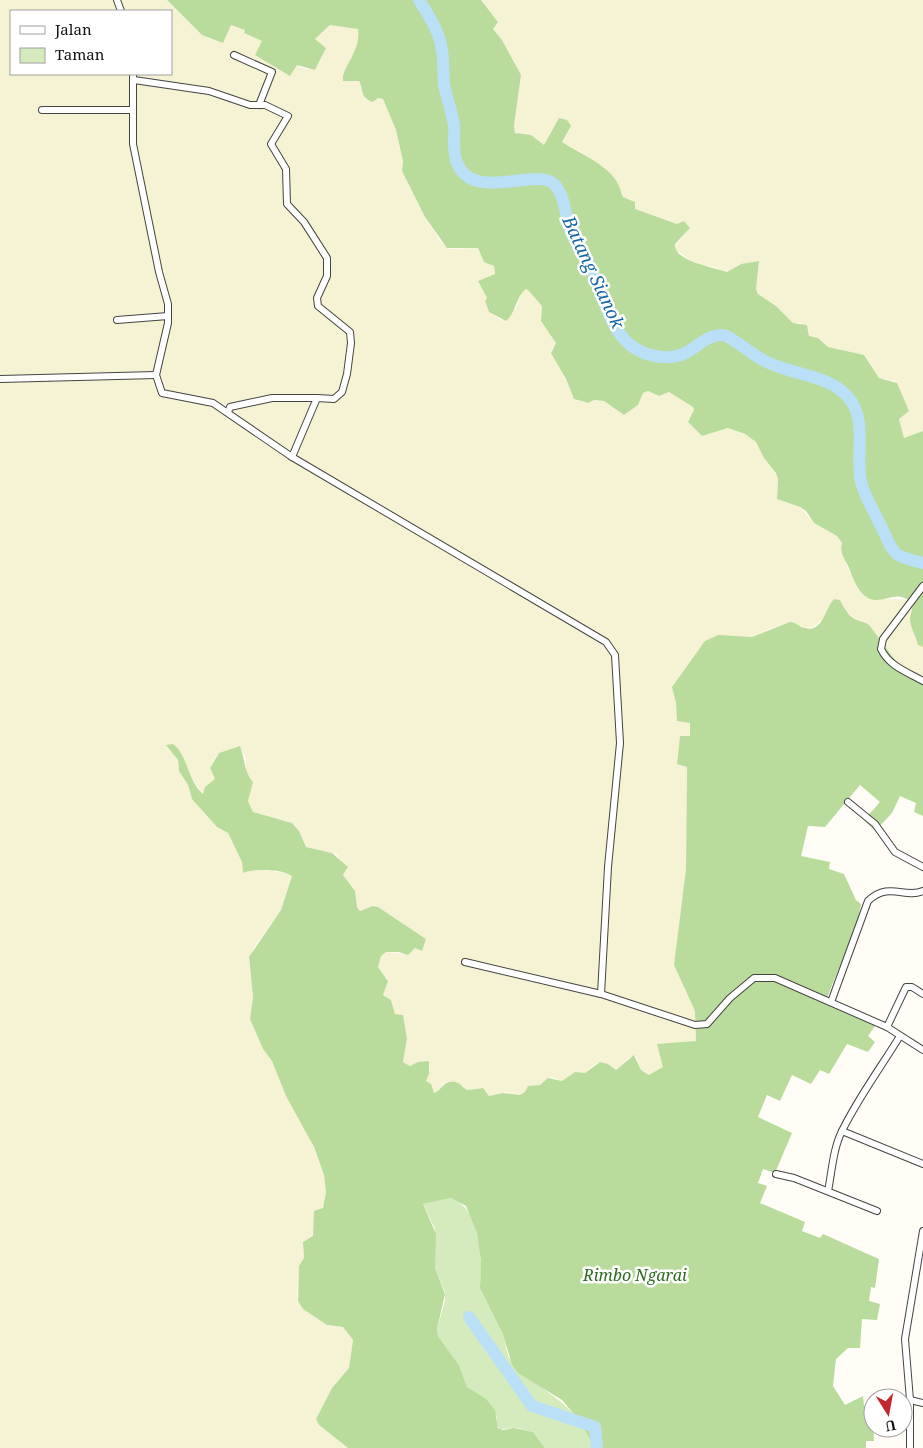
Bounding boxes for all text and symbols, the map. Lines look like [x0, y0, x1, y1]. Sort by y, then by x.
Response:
legend [10, 10, 172, 75]
text: Jalan [54, 19, 92, 39]
text: Taman [55, 44, 105, 64]
water label: Batang Sianok [557, 211, 631, 333]
park label: Rimbo Ngarai [582, 1264, 687, 1286]
north arrow [863, 1388, 913, 1438]
text: U [883, 1416, 898, 1437]

